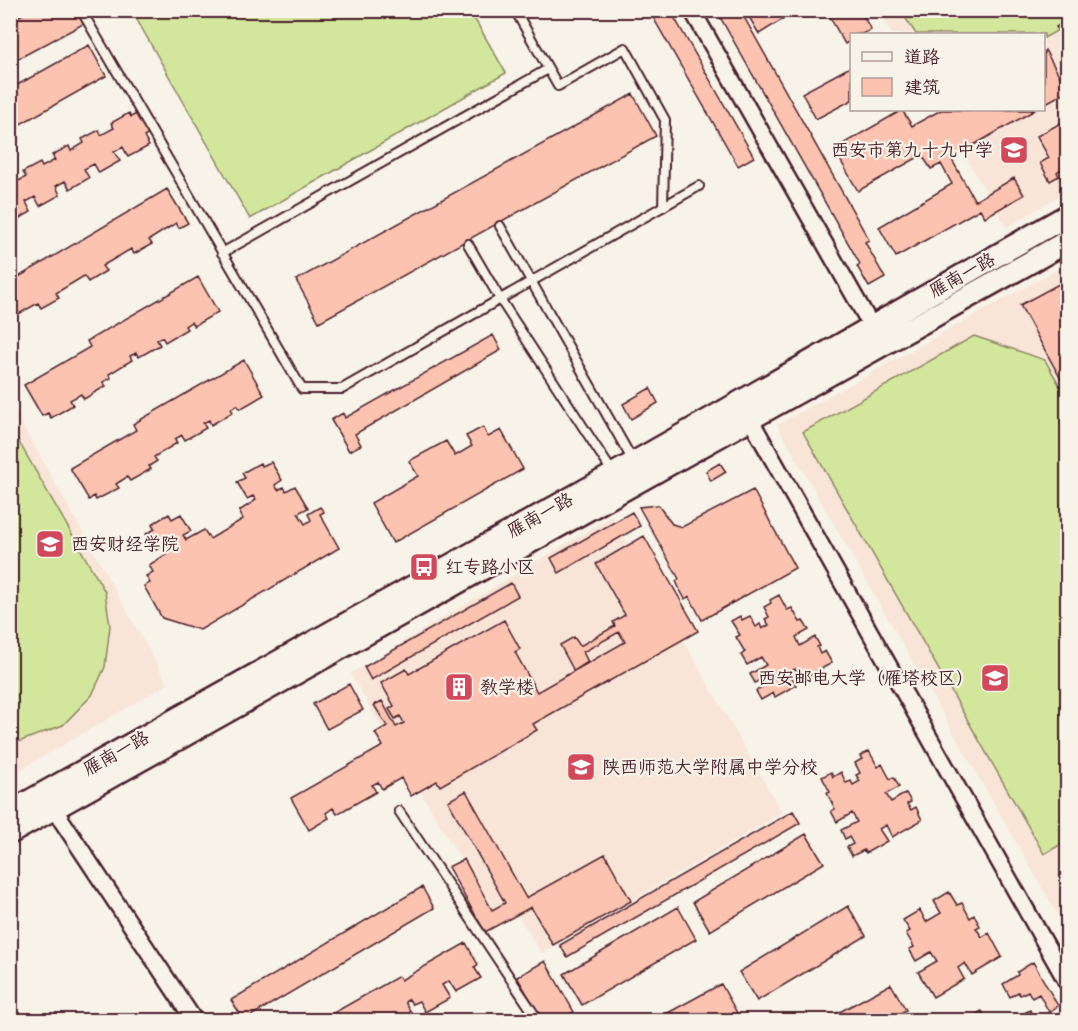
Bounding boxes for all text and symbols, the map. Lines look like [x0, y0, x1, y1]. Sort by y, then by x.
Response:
legend [850, 33, 1045, 111]
text: 道路 [904, 44, 940, 73]
text: 建筑 [904, 74, 940, 103]
school or university icon: 西安市第九十九中学 [998, 134, 1030, 166]
place label: 西安市第九十九中学 [831, 137, 993, 166]
street label: 雁南一路 [924, 246, 1001, 306]
street label: 雁南一路 [502, 486, 579, 546]
school or university icon: 西安财经学院 [34, 528, 66, 560]
place label: 西安财经学院 [71, 531, 179, 560]
bus stop icon: 红专路小区 [408, 551, 440, 583]
place label: 红专路小区 [445, 554, 535, 583]
school or university icon: 西安邮电大学（雁塔校区） [979, 662, 1011, 694]
place label: 西安邮电大学（雁塔校区） [758, 665, 974, 694]
building icon: 教学楼 [443, 671, 475, 703]
place label: 教学楼 [480, 674, 534, 703]
street label: 雁南一路 [78, 724, 155, 784]
school or university icon: 陕西师范大学附属中学分校 [565, 751, 597, 783]
place label: 陕西师范大学附属中学分校 [602, 754, 818, 783]

